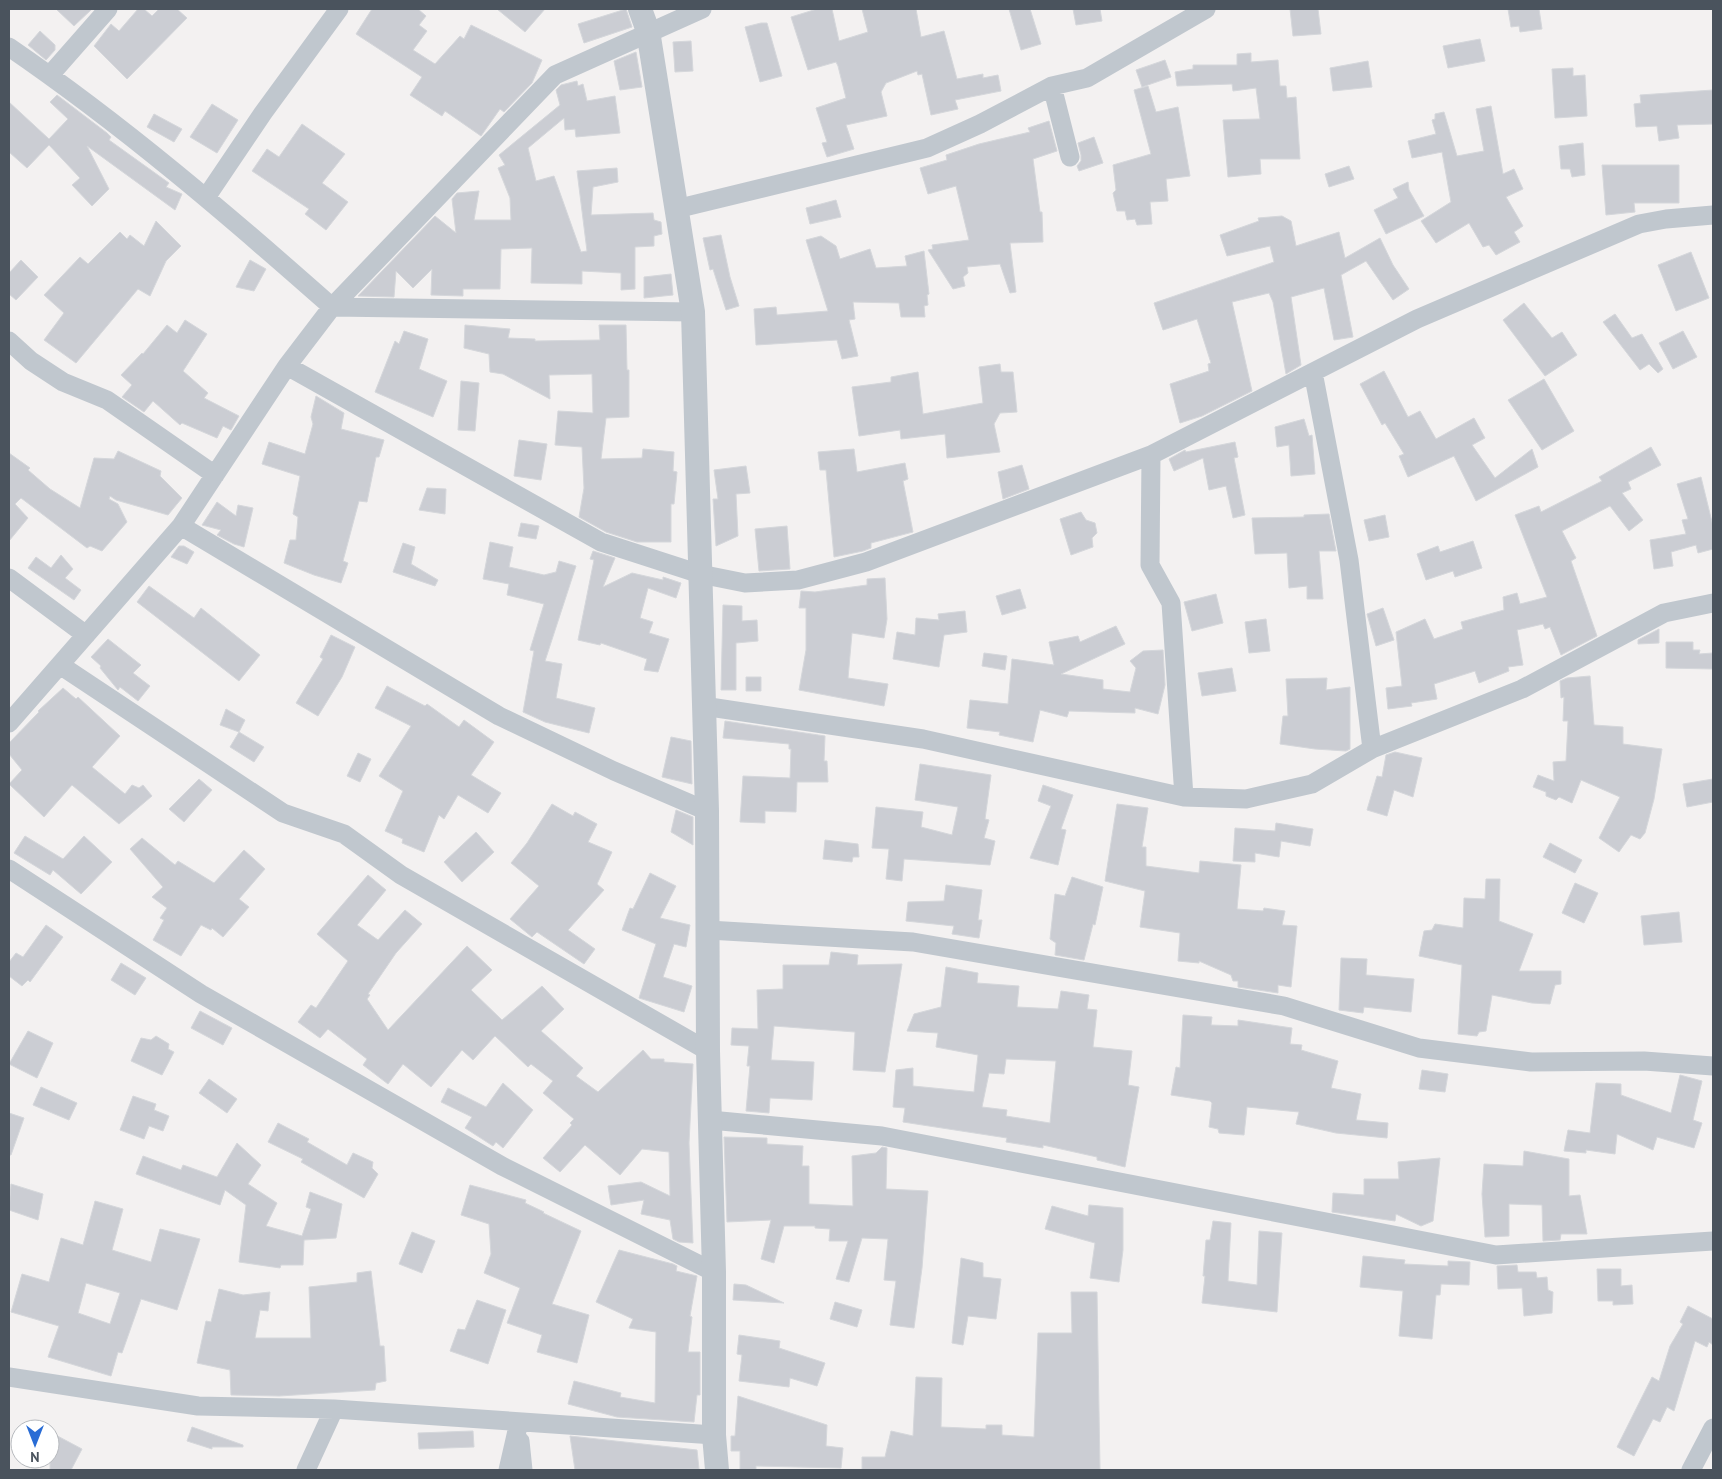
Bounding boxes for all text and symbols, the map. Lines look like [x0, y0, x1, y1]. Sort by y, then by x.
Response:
north arrow [10, 1419, 60, 1469]
text: N [30, 1448, 40, 1466]

